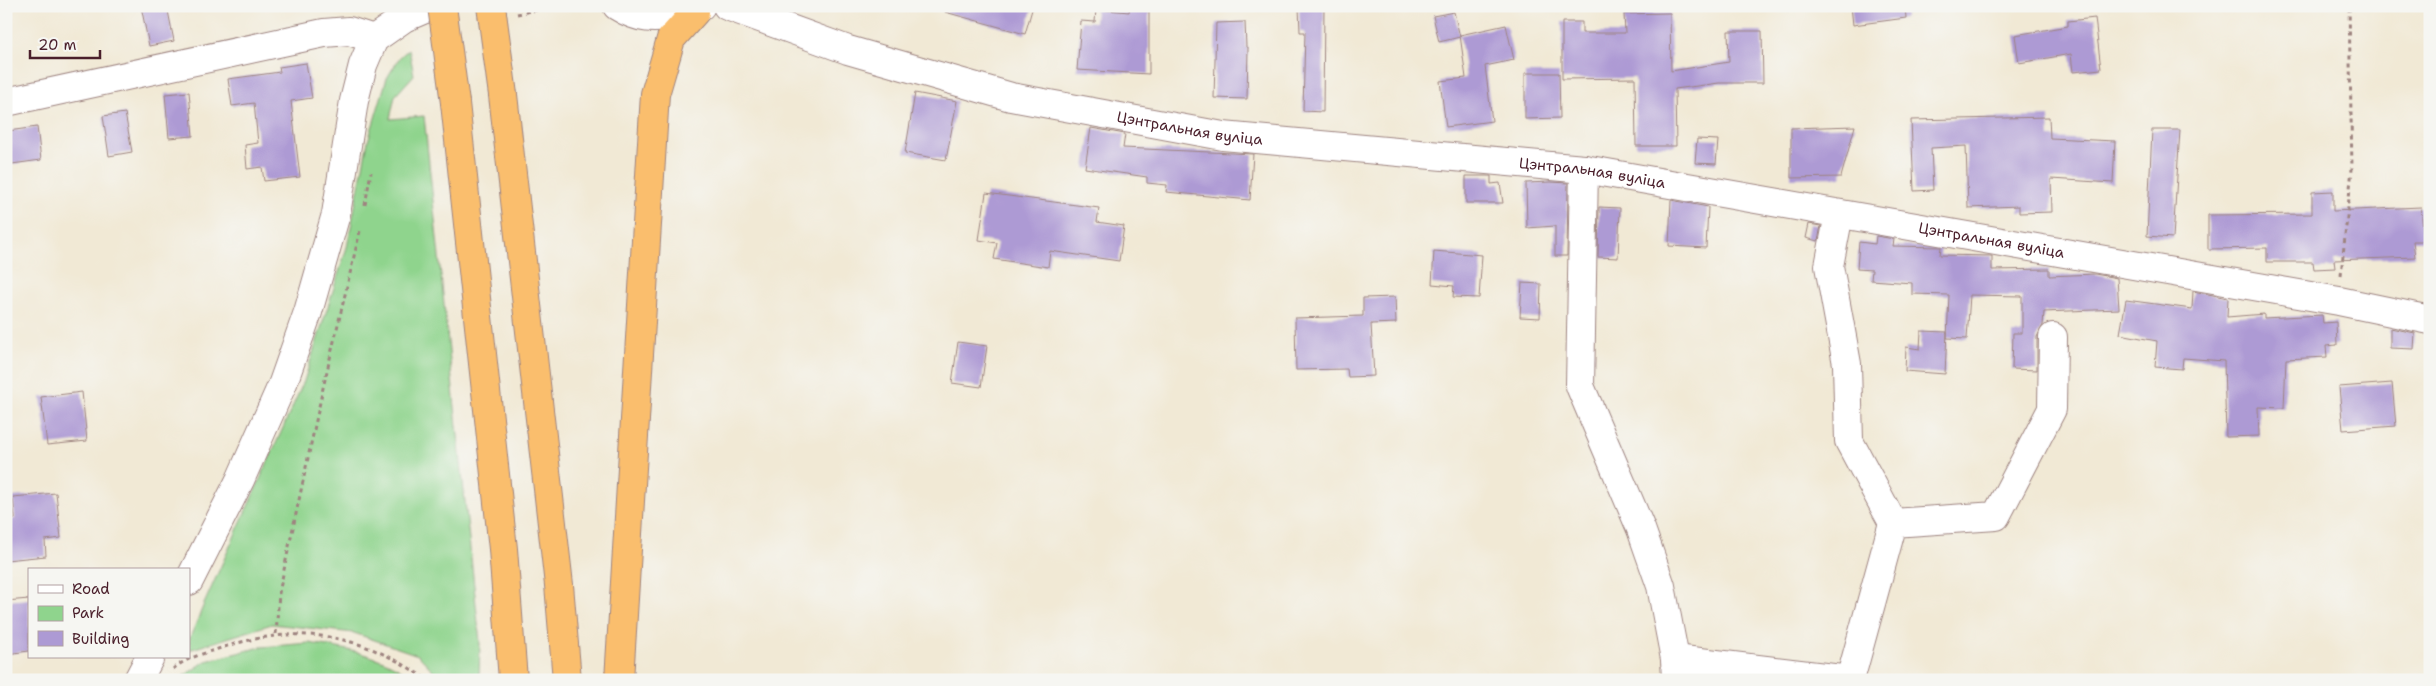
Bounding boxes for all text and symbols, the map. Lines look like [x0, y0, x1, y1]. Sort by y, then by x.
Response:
scale bar [30, 28, 100, 60]
text: 20 m [38, 35, 77, 55]
street label: Цэнтральная вуліца [1115, 107, 1264, 150]
street label: Цэнтральная вуліца [1518, 153, 1668, 193]
street label: Цэнтральная вуліца [1917, 218, 2067, 263]
legend [28, 568, 190, 658]
text: Road [72, 579, 110, 599]
text: Park [72, 603, 104, 623]
text: Building [72, 629, 129, 649]

